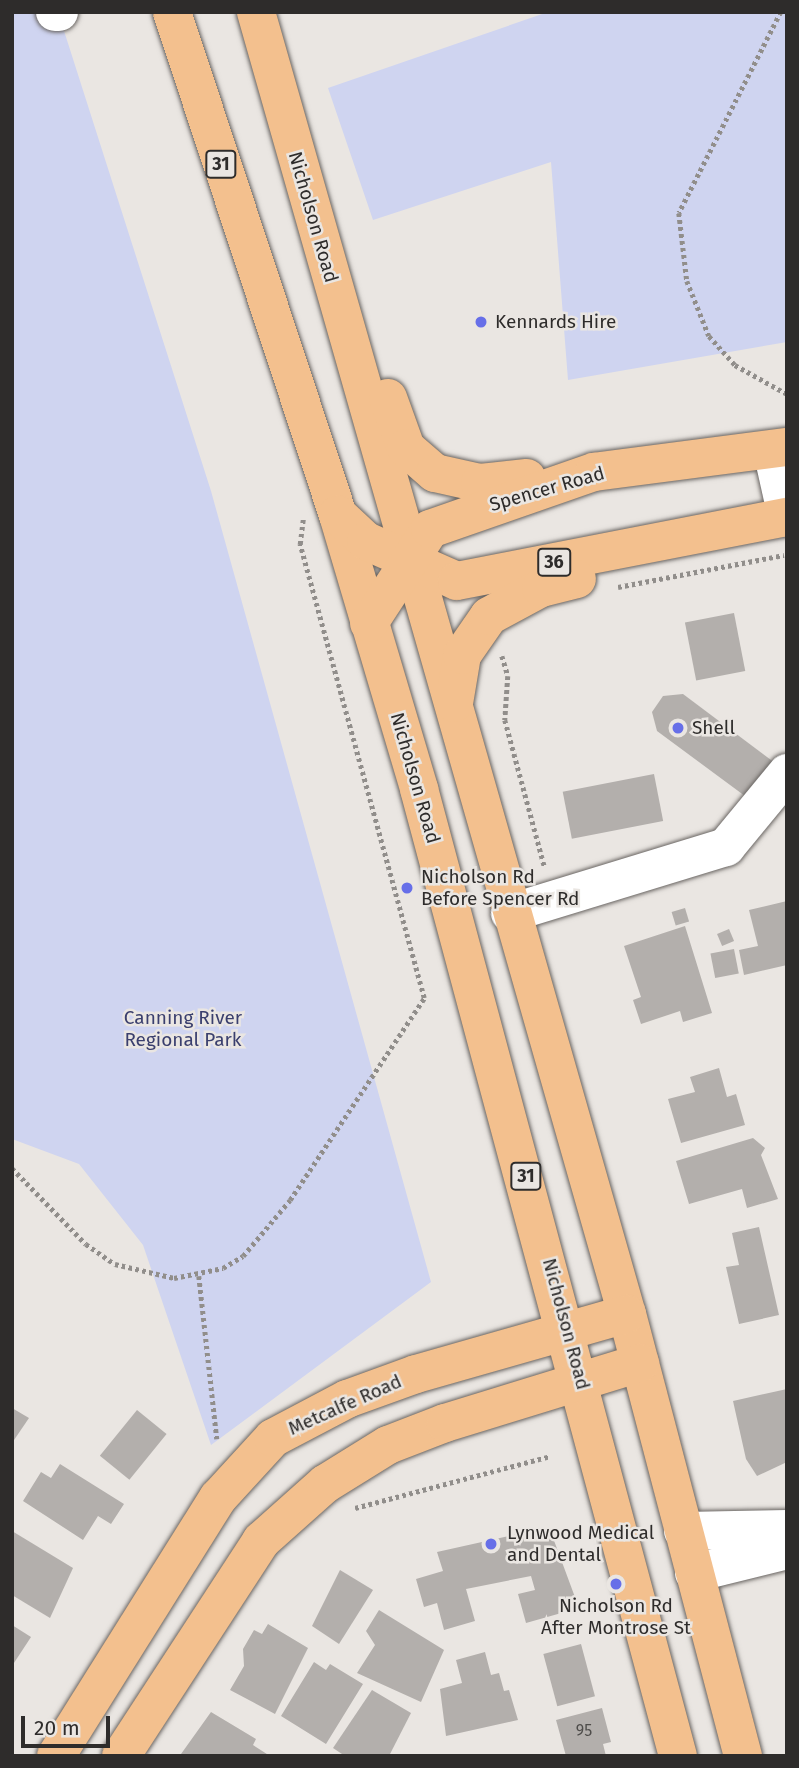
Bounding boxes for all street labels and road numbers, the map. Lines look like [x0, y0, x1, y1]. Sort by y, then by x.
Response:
road number: 31 [205, 149, 237, 178]
street label: Nicholson Road [283, 149, 343, 285]
street label: Spencer Road [487, 462, 607, 516]
road number: 36 [536, 548, 572, 576]
street label: Nicholson Road [385, 710, 445, 846]
road number: 31 [510, 1162, 542, 1190]
street label: Nicholson Road [537, 1256, 595, 1392]
street label: Metcalfe Road [285, 1370, 405, 1440]

